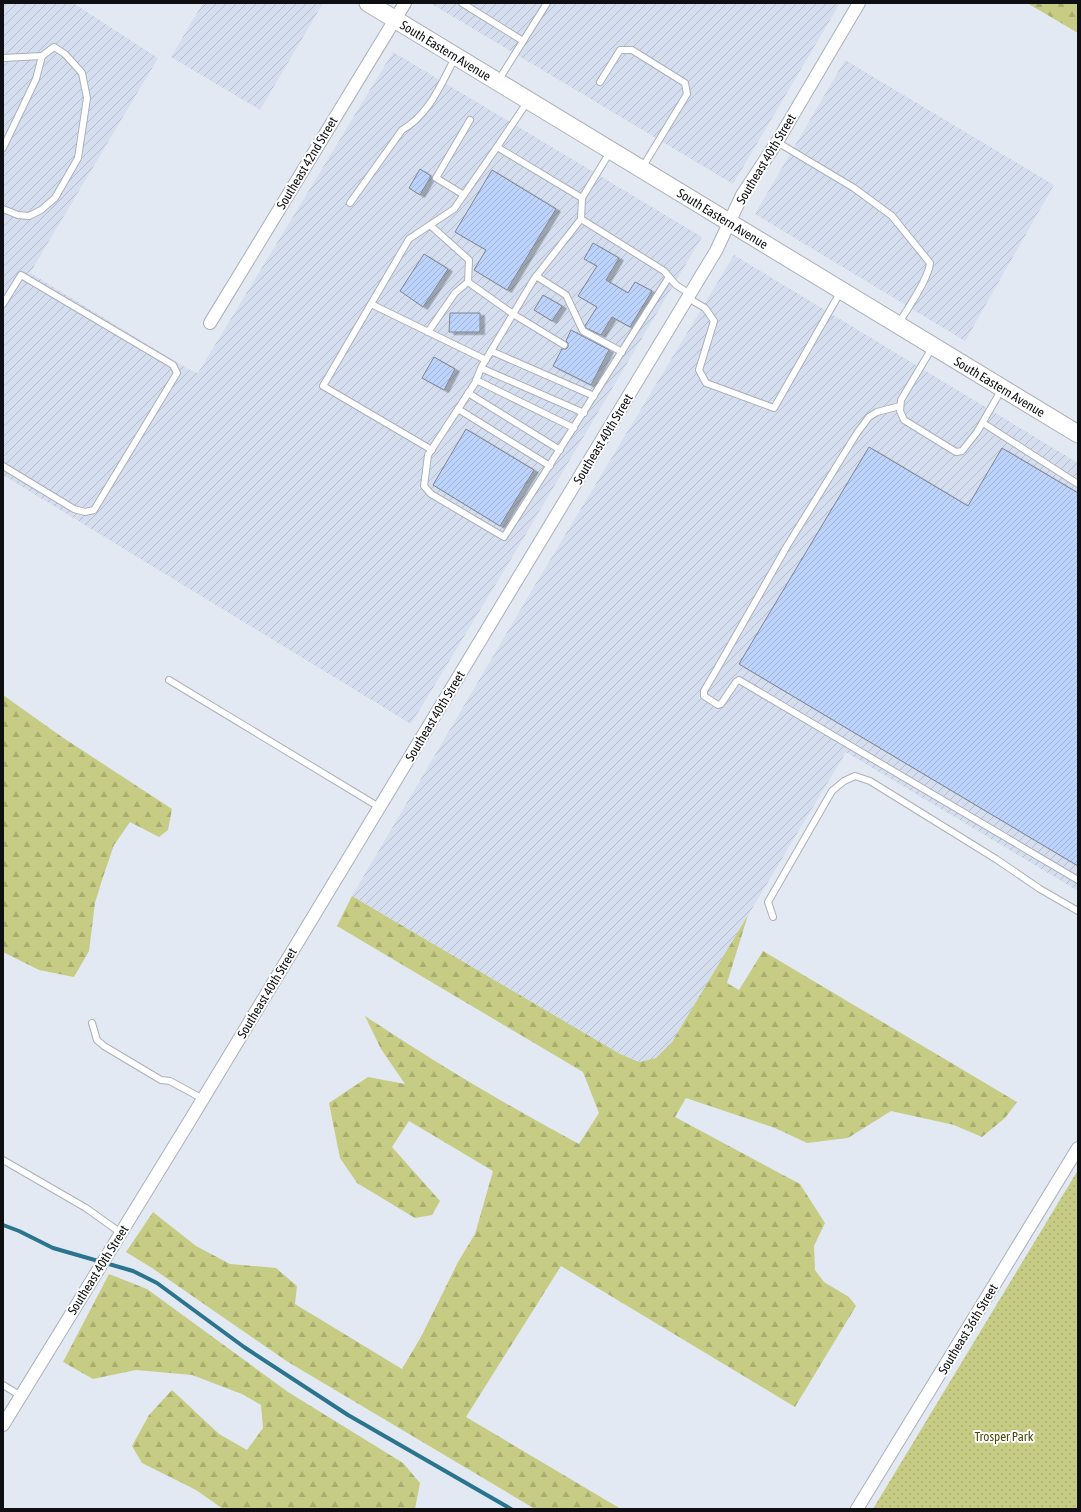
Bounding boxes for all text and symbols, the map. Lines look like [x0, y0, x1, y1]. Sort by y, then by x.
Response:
street label: South Eastern Avenue [398, 17, 494, 84]
street label: Southeast 40th Street [733, 111, 799, 207]
street label: Southeast 42nd Street [274, 114, 341, 212]
street label: South Eastern Avenue [675, 185, 771, 252]
street label: South Eastern Avenue [952, 353, 1048, 420]
street label: Southeast 40th Street [570, 391, 636, 487]
street label: Southeast 40th Street [402, 668, 468, 764]
street label: Southeast 40th Street [234, 945, 300, 1041]
street label: Southeast 40th Street [64, 1222, 132, 1317]
street label: Southeast 36th Street [935, 1281, 1001, 1377]
park label: Trosper Park [975, 1429, 1034, 1444]

